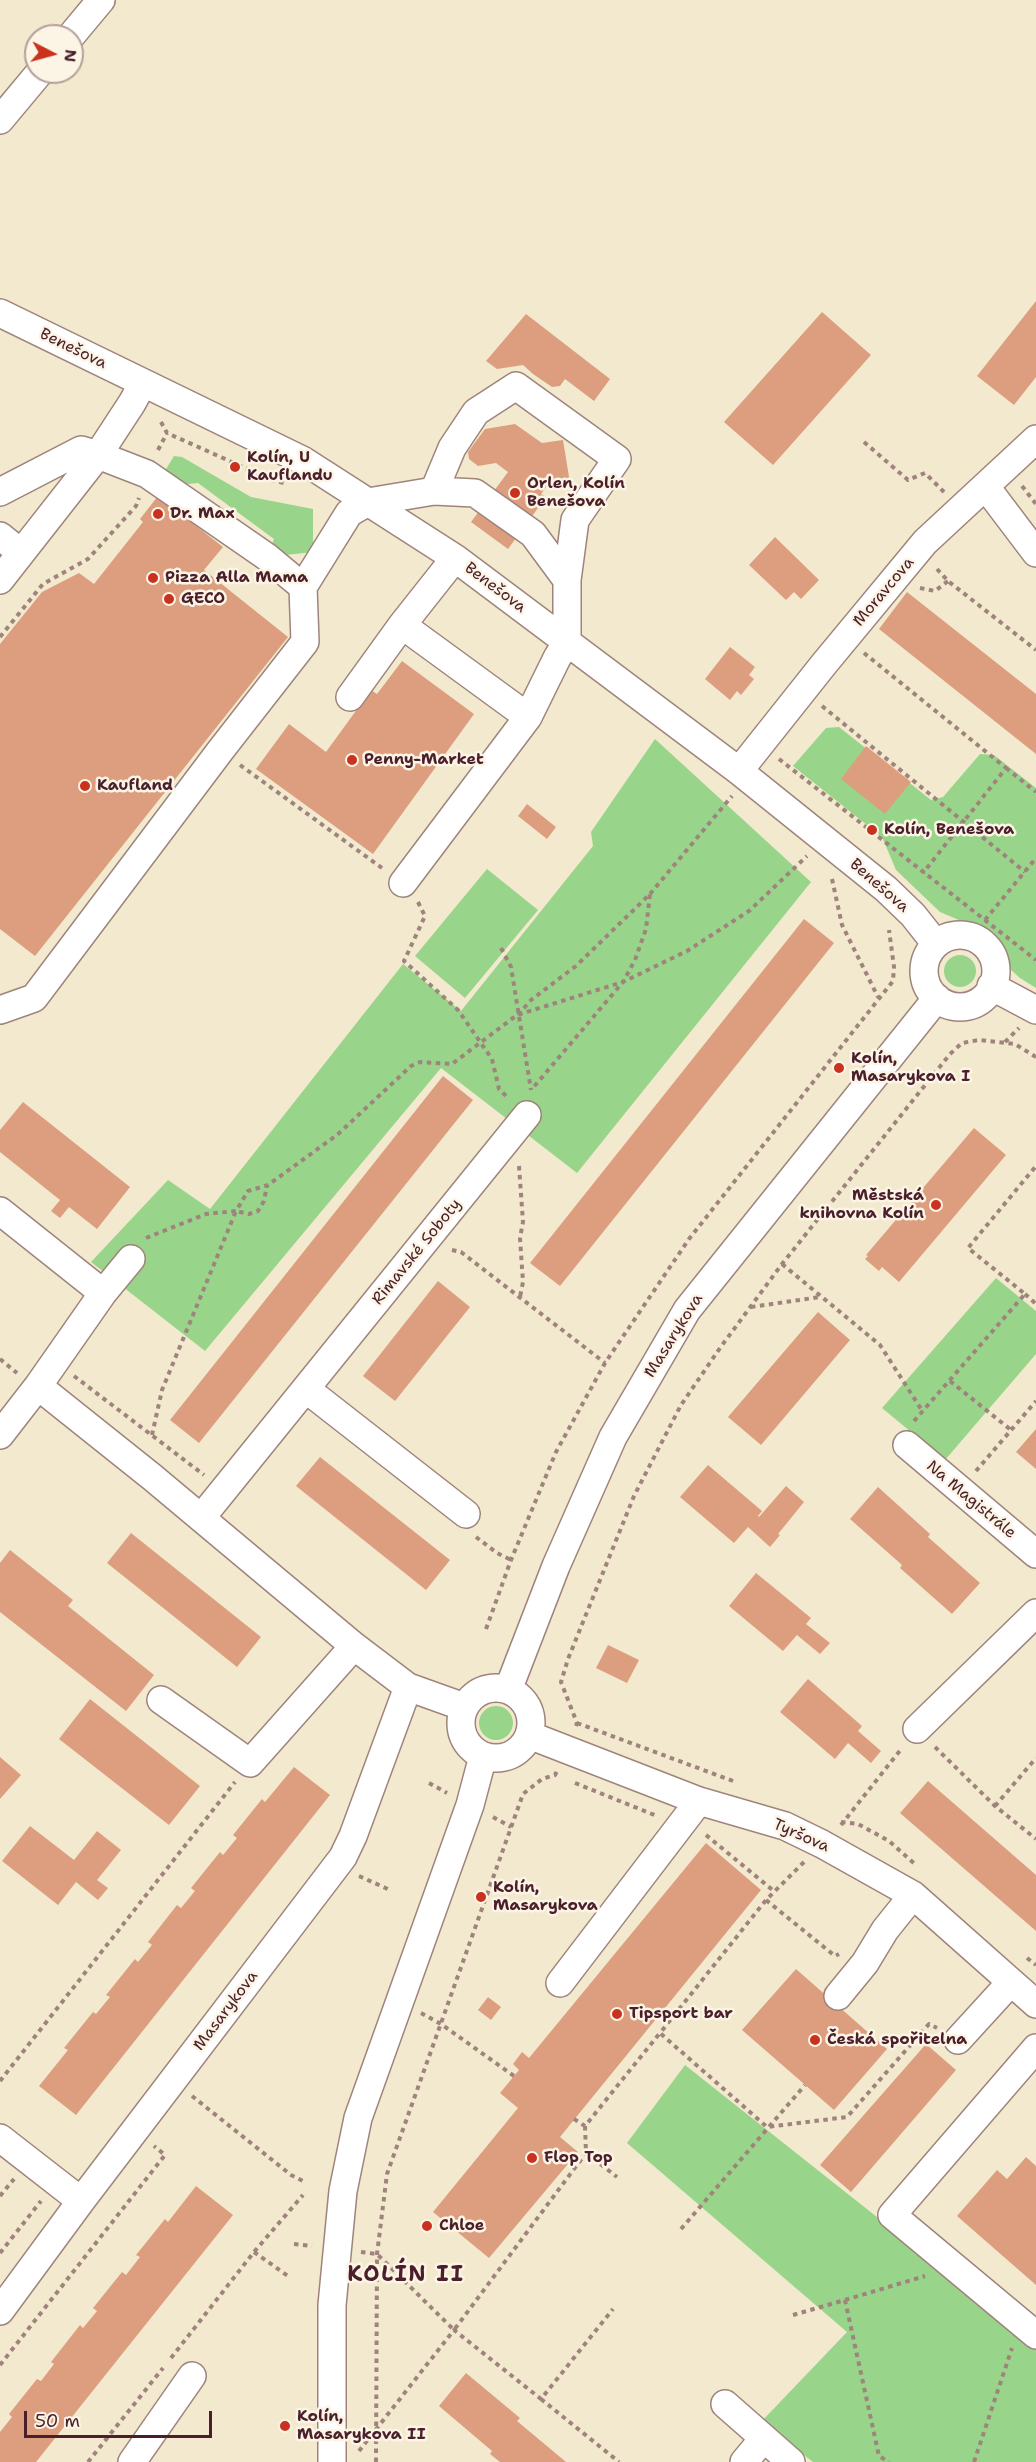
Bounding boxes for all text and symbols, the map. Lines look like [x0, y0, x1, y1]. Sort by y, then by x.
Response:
north arrow [24, 24, 84, 84]
text: N [59, 48, 82, 63]
street label: Benešova [36, 325, 110, 373]
place label: Kolín, U Kauflandu [247, 448, 333, 486]
marker: Kolín, U Kauflandu [228, 460, 242, 474]
place label: Orlen, Kolín Benešova [527, 474, 625, 512]
marker: Orlen, Kolín Benešova [508, 486, 522, 500]
place label: Dr. Max [170, 504, 235, 524]
marker: Dr. Max [151, 507, 165, 521]
street label: Moravcova [850, 554, 918, 630]
street label: Benešova [460, 559, 530, 617]
place label: Pizza Alla Mama [165, 568, 308, 588]
marker: Pizza Alla Mama [146, 571, 160, 585]
place label: GECO [181, 589, 225, 609]
marker: GECO [162, 592, 176, 606]
place label: Penny-Market [364, 750, 484, 770]
marker: Penny-Market [345, 753, 359, 767]
place label: Kaufland [97, 776, 173, 796]
marker: Kaufland [78, 779, 92, 793]
place label: Kolín, Benešova [884, 820, 1014, 840]
marker: Kolín, Benešova [865, 823, 879, 837]
street label: Benešova [845, 855, 913, 917]
place label: Kolín, Masarykova I [851, 1049, 970, 1087]
marker: Kolín, Masarykova I [832, 1061, 846, 1075]
place label: Městská knihovna Kolín [799, 1186, 924, 1224]
street label: Rimavské Soboty [368, 1195, 466, 1309]
marker: Městská knihovna Kolín [929, 1198, 943, 1212]
street label: Masarykova [641, 1291, 707, 1381]
street label: Na Magistrále [922, 1457, 1020, 1543]
street label: Tyršova [770, 1815, 832, 1857]
place label: Kolín, Masarykova [493, 1878, 598, 1916]
marker: Kolín, Masarykova [474, 1890, 488, 1904]
street label: Masarykova [190, 1967, 262, 2055]
place label: Tipsport bar [629, 2004, 733, 2024]
marker: Tipsport bar [610, 2007, 624, 2021]
place label: Česká spořitelna [827, 2030, 967, 2050]
marker: Česká spořitelna [808, 2033, 822, 2047]
place label: Flop Top [544, 2148, 613, 2168]
marker: Flop Top [525, 2151, 539, 2165]
place label: Chloe [439, 2216, 484, 2236]
marker: Chloe [420, 2219, 434, 2233]
district label: KOLÍN II [347, 2262, 465, 2288]
scale bar [27, 2399, 214, 2437]
place label: Kolín, Masarykova II [297, 2407, 426, 2445]
text: 50 m [35, 2409, 80, 2433]
marker: Kolín, Masarykova II [278, 2419, 292, 2433]

